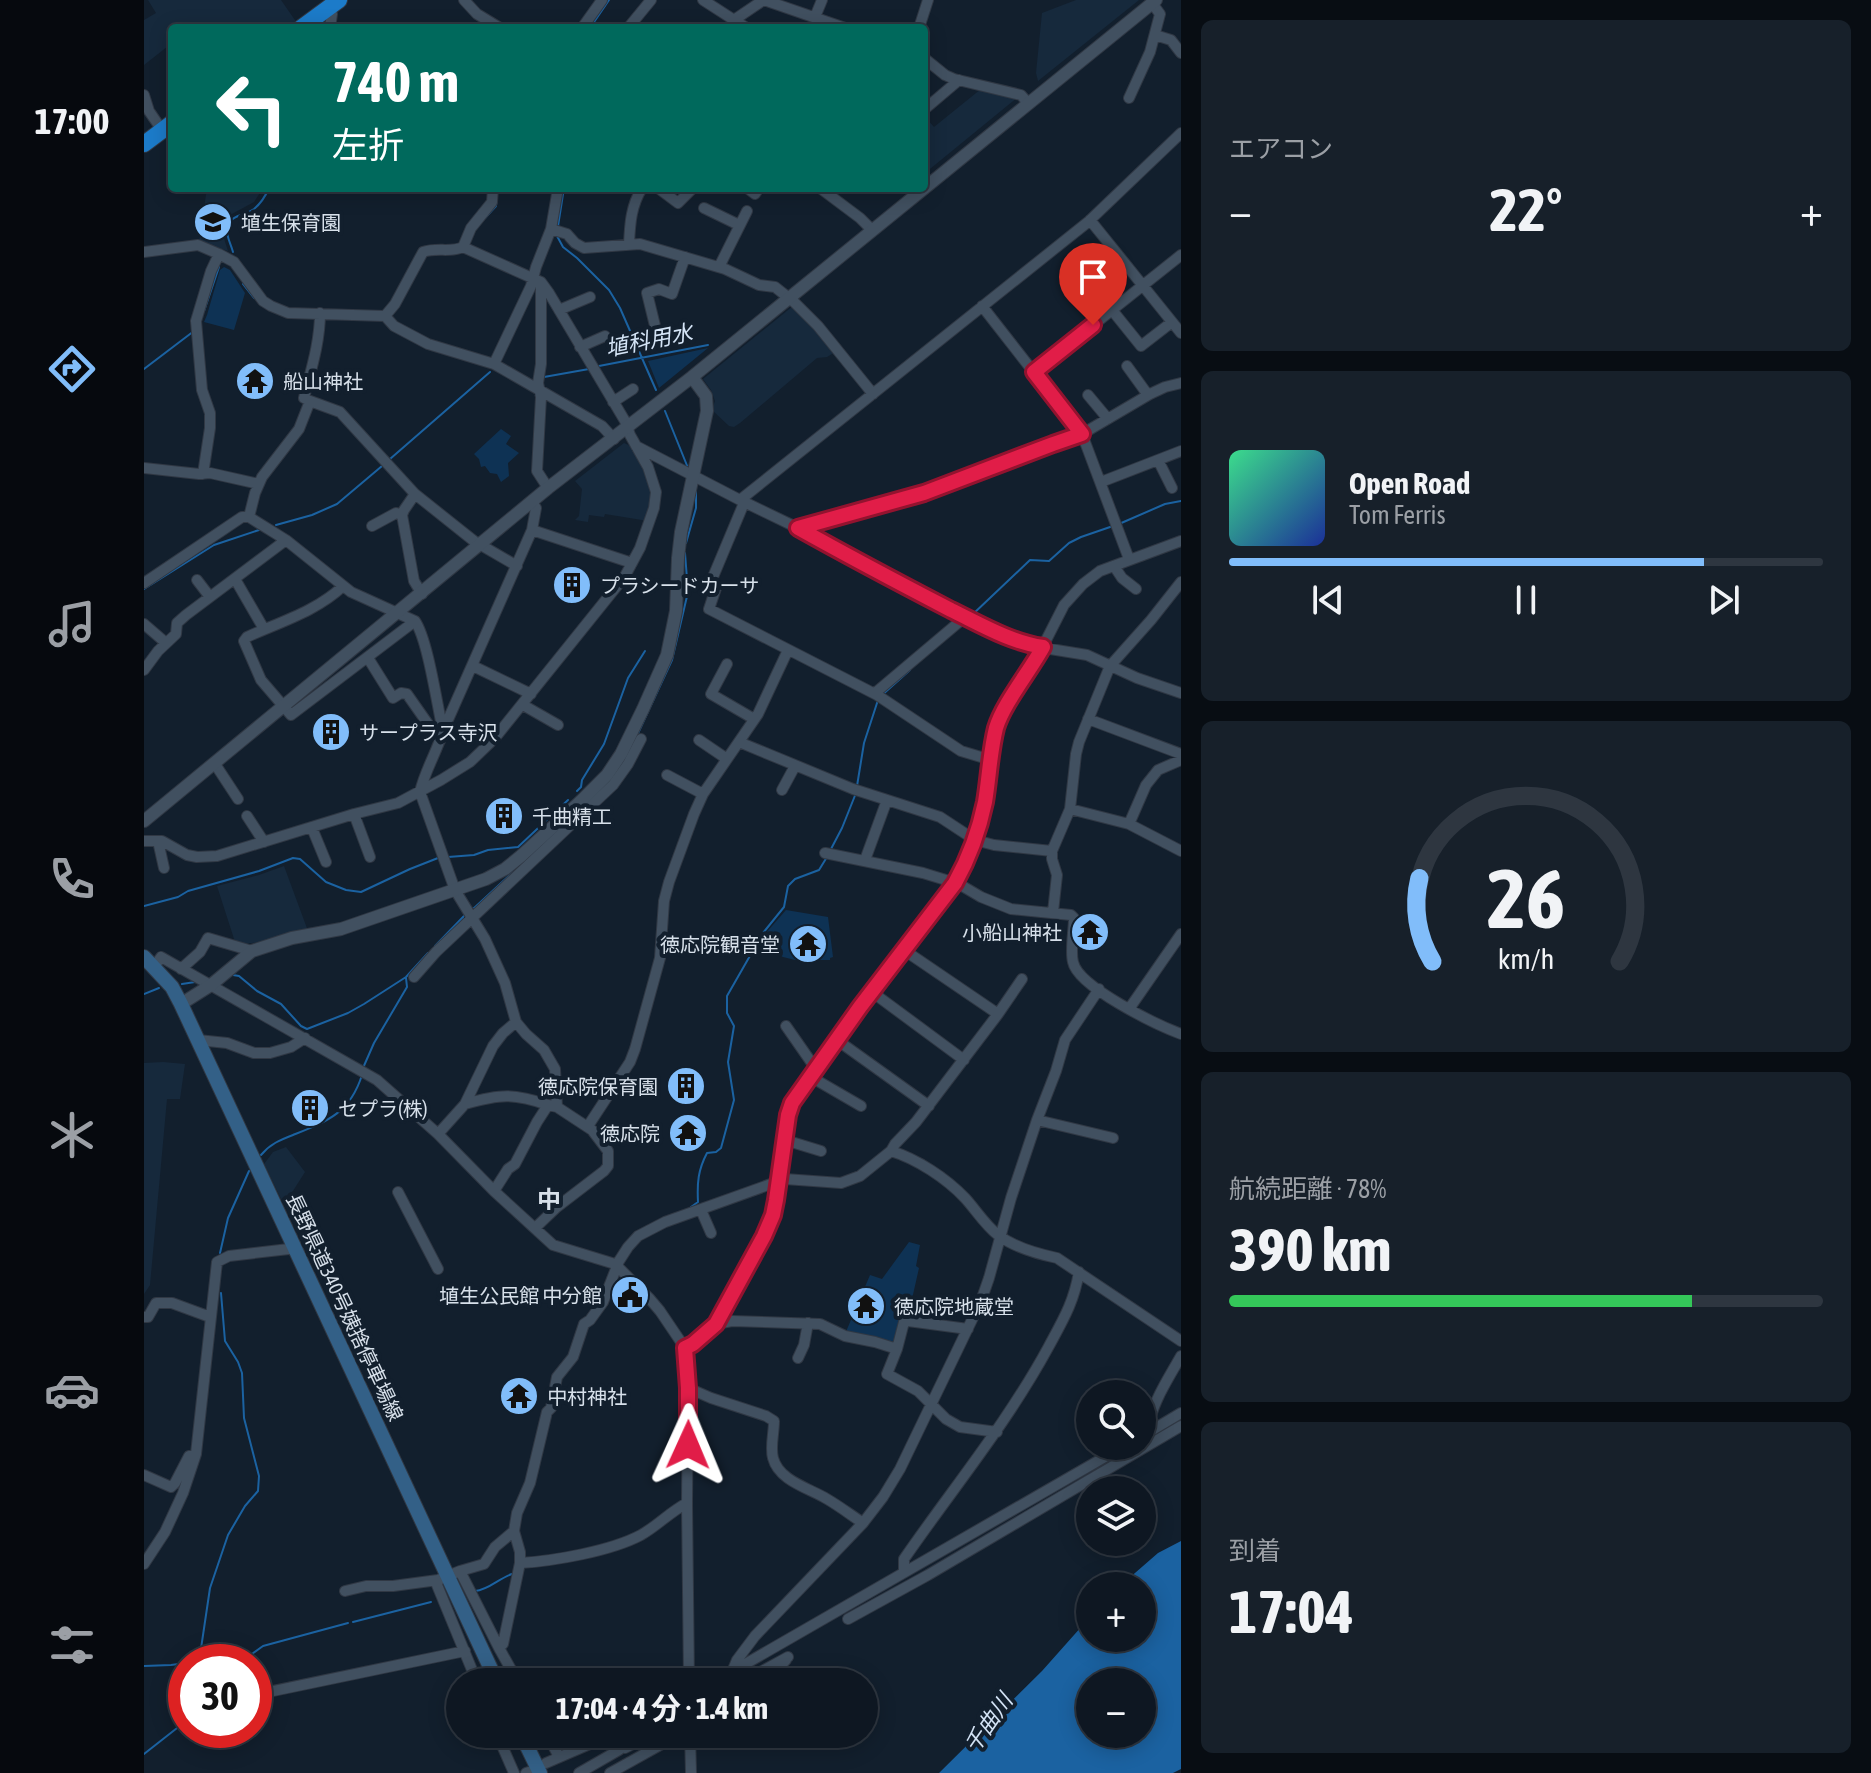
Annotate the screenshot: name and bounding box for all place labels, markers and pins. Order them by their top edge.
school or university icon: 埴生保育園 [192,201,234,243]
place label: 埴生保育園 [241,211,341,234]
pin [1059,243,1127,325]
temple icon: 船山神社 [234,360,276,402]
place label: 船山神社 [283,370,363,393]
building icon: プラシードカーサ [551,564,593,606]
place label: プラシードカーサ [600,574,759,597]
building icon: サープラス寺沢 [310,711,352,753]
place label: サープラス寺沢 [359,721,497,744]
building icon: 千曲精工 [483,795,525,837]
place label: 千曲精工 [532,805,612,828]
temple icon: 小船山神社 [1069,911,1111,953]
place label: 小船山神社 [962,921,1062,944]
temple icon: 徳応院観音堂 [787,923,829,965]
place label: 徳応院観音堂 [660,933,780,956]
building icon: 徳応院保育園 [665,1065,707,1107]
place label: 徳応院保育園 [538,1075,658,1098]
building icon: セプラ(株) [289,1087,331,1129]
place label: セプラ(株) [338,1097,428,1120]
temple icon: 徳応院 [667,1112,709,1154]
place label: 徳応院 [600,1122,660,1145]
public building icon: 埴生公民館 中分館 [609,1274,651,1316]
place label: 埴生公民館 中分館 [439,1284,602,1307]
temple icon: 徳応院地蔵堂 [845,1285,887,1327]
place label: 徳応院地蔵堂 [894,1295,1014,1318]
temple icon: 中村神社 [498,1375,540,1417]
place label: 中村神社 [547,1385,627,1408]

